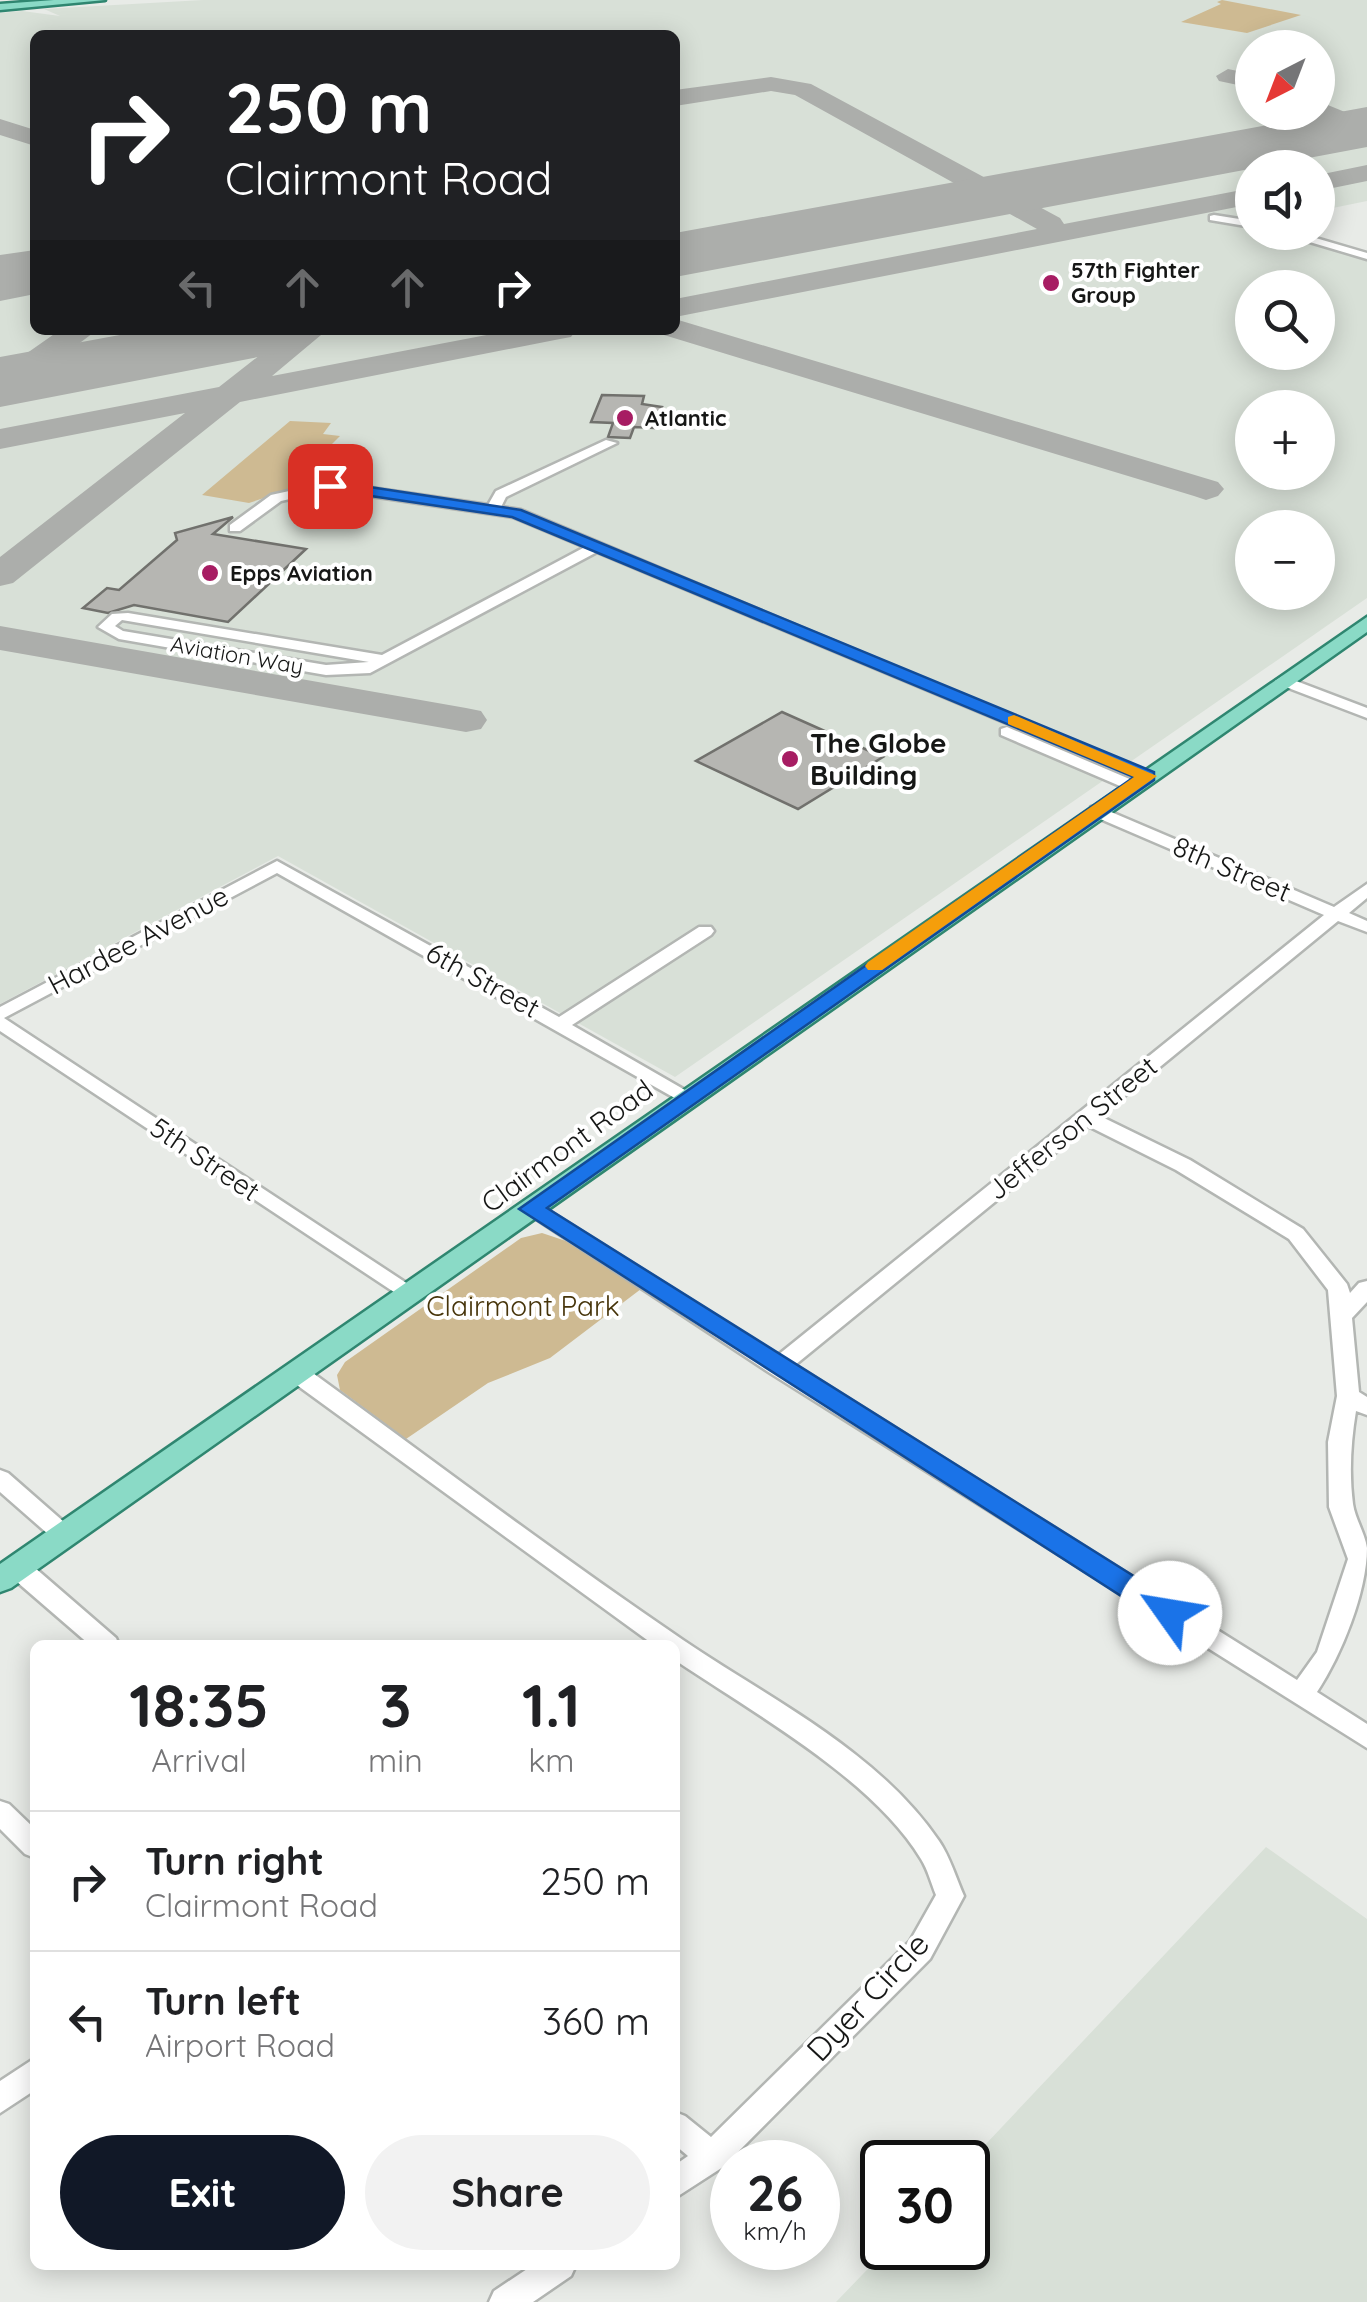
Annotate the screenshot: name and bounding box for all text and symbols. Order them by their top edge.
north arrow [1235,30,1335,130]
map controls [1235,30,1335,610]
text: 250 m [225,63,432,151]
icon: right [60,70,190,200]
text: Clairmont Road [225,150,552,206]
button: sound [1235,150,1335,250]
place label: 57th Fighter Group [1071,256,1200,309]
icon: left [170,260,225,315]
icon: ahead [275,260,330,315]
icon: ahead [380,260,435,315]
icon: right [485,260,540,315]
button: search [1235,270,1335,370]
marker: 57th Fighter Group [1040,272,1062,294]
button: + [1235,390,1335,490]
place label: Atlantic [645,404,726,432]
marker: Atlantic [614,407,636,429]
pin [288,444,373,529]
icon: arrive [303,459,358,514]
button: − [1235,510,1335,610]
place label: Epps Aviation [230,559,373,587]
marker: Epps Aviation [199,562,221,584]
street label: Aviation Way [168,630,306,680]
place label: The Globe Building [810,725,947,792]
marker: The Globe Building [779,748,801,770]
street label: 8th Street [1168,828,1296,909]
street label: Hardee Avenue [42,877,234,1002]
street label: 6th Street [420,934,546,1025]
street label: Jefferson Street [979,1048,1164,1207]
street label: Clairmont Road [474,1072,659,1220]
street label: 5th Street [144,1109,267,1208]
park label: Clairmont Park [426,1288,620,1323]
position arrow [1118,1561,1222,1665]
text: 18:35 [129,1667,269,1742]
text: 3 [379,1667,411,1742]
text: 1.1 [522,1667,581,1742]
text: Arrival [151,1740,247,1780]
text: min [368,1740,423,1780]
text: km [528,1740,574,1780]
text: Turn right [145,1837,324,1885]
icon: right [60,1854,115,1909]
text: 250 m [541,1857,650,1905]
text: Clairmont Road [145,1885,378,1925]
street label: Dyer Circle [798,1924,937,2069]
text: Turn left [145,1977,301,2025]
icon: left [60,1994,115,2049]
text: 360 m [542,1997,650,2045]
text: Airport Road [145,2025,335,2065]
button: Exit [60,2135,345,2250]
button: Share [365,2135,650,2250]
speed limit sign: 30 [860,2140,990,2270]
text: 26 [747,2161,803,2224]
text: km/h [743,2215,807,2246]

